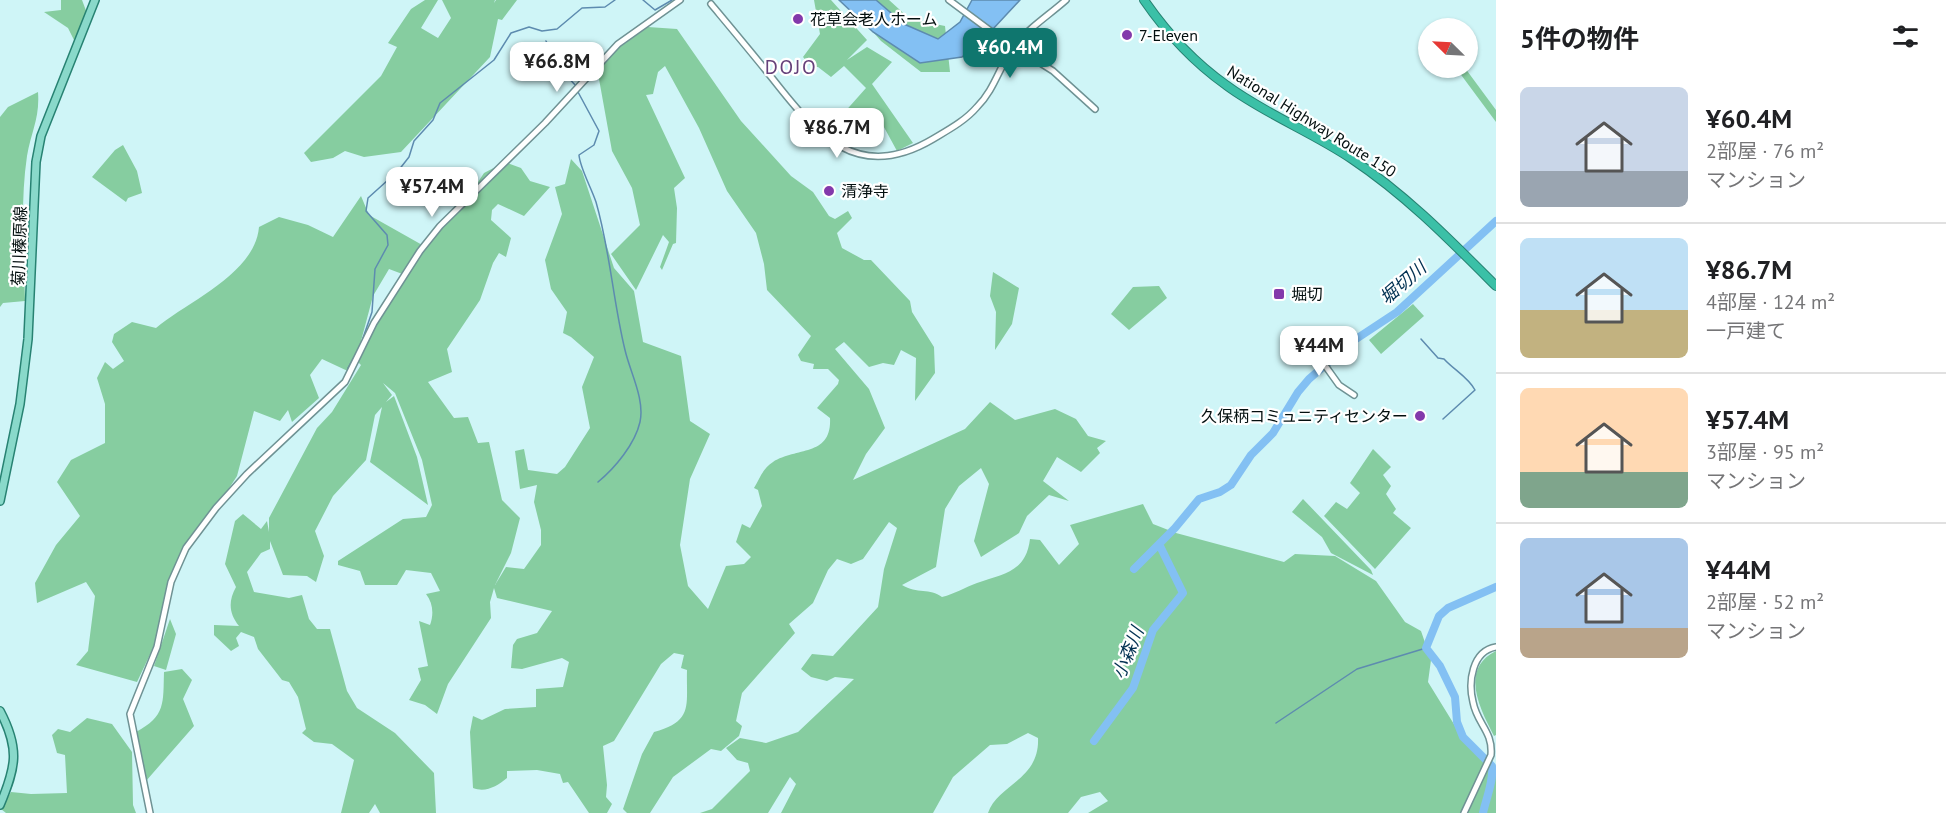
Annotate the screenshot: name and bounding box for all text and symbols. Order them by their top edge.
place label: 花草会老人ホーム [810,9,938,29]
marker: 花草会老人ホーム [791,12,805,26]
north arrow [1418,18,1478,78]
map controls [1418,18,1478,78]
icon: filters [1889,20,1922,53]
text: 5件の物件 [1520,22,1639,55]
place label: 7-Eleven [1139,25,1198,45]
pin: ¥60.4M [961,28,1059,79]
marker: 7-Eleven [1120,28,1134,42]
text: ¥60.4M [977,34,1043,60]
pin: ¥66.8M [508,42,606,93]
text: ¥66.8M [524,48,590,74]
district label: DOJO [765,54,817,80]
street label: National Highway Route 150 [1224,61,1400,181]
text: ¥60.4M [1706,102,1792,135]
pin: ¥86.7M [788,108,886,159]
icon: home [1568,111,1640,183]
text: ¥86.7M [804,114,870,140]
text: 2部屋 · 76 m² [1706,138,1824,164]
pin: ¥57.4M [383,167,481,218]
text: マンション [1706,167,1806,193]
text: ¥57.4M [400,173,464,199]
place label: 清浄寺 [841,181,889,201]
marker: 清浄寺 [822,184,836,198]
street label: 菊川榛原線 [8,206,30,286]
text: ¥86.7M [1706,253,1792,286]
water label: 堀切川 [1375,255,1432,309]
icon: home [1568,262,1640,334]
place label: 堀切 [1291,284,1323,304]
marker: 堀切 [1272,287,1286,301]
text: 4部屋 · 124 m² [1706,289,1835,315]
text: 一戸建て [1706,318,1786,344]
pin: ¥44M [1283,326,1355,377]
text: ¥44M [1294,332,1344,358]
text: ¥57.4M [1706,403,1789,436]
place label: 久保柄コミュニティセンター [1201,406,1408,426]
marker: 久保柄コミュニティセンター [1413,409,1427,423]
icon: home [1568,412,1640,484]
text: 3部屋 · 95 m² [1706,439,1824,465]
text: マンション [1706,468,1806,494]
text: ¥44M [1706,553,1771,586]
icon: home [1568,562,1640,634]
text: 2部屋 · 52 m² [1706,589,1824,615]
text: マンション [1706,618,1806,644]
water label: 小森川 [1107,622,1149,682]

